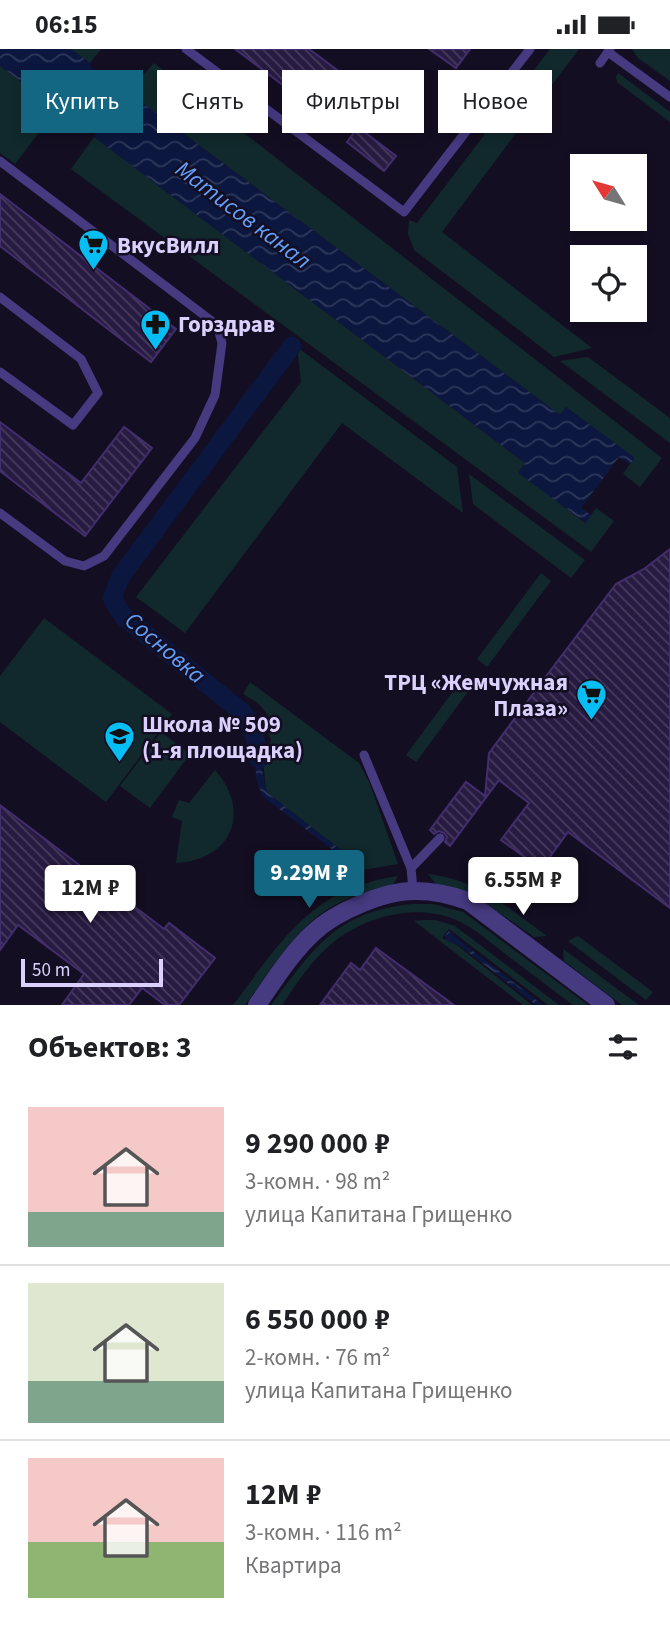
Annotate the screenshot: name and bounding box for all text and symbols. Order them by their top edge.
text: 06:15 [35,6,98,43]
chip: Купить [21,70,143,133]
chip: Снять [157,70,268,133]
chip: Фильтры [282,70,424,133]
chip: Новое [438,70,552,133]
water label: Матисов канал [168,152,318,278]
north arrow [570,154,648,231]
map controls [570,154,647,322]
supermarket icon: ВкусВилл [77,228,111,272]
place label: ВкусВилл [117,229,219,262]
button: locate [570,245,647,322]
pharmacy icon: Горздрав [138,307,172,351]
place label: Горздрав [178,308,275,341]
water label: Сосновка [117,604,213,692]
place label: ТРЦ «Жемчужная Плаза» [384,666,568,725]
supermarket icon: ТРЦ «Жемчужная Плаза» [574,678,608,722]
place label: Школа № 509 (1-я площадка) [142,708,303,767]
school or university icon: Школа № 509 (1-я площадка) [102,720,136,764]
pin: 9.29M ₽ [244,851,374,910]
text: 9.29M ₽ [270,856,348,889]
pin: 6.55M ₽ [458,857,588,917]
text: 6.55M ₽ [484,863,562,896]
pin: 12M ₽ [41,865,139,925]
text: 12M ₽ [61,871,119,904]
scale bar [21,956,163,988]
text: 50 m [32,957,70,984]
text: Объектов: 3 [28,1026,192,1069]
icon: filters [604,1028,642,1066]
text: 9 290 000 ₽ [245,1122,390,1165]
icon: home [84,1135,168,1219]
text: 3-комн. · 98 m² [245,1165,390,1198]
text: улица Капитана Грищенко [245,1198,512,1231]
text: 6 550 000 ₽ [245,1298,390,1341]
icon: home [84,1311,168,1395]
text: 2-комн. · 76 m² [245,1341,390,1374]
text: улица Капитана Грищенко [245,1374,512,1407]
text: 12M ₽ [245,1473,321,1516]
icon: home [84,1486,168,1570]
text: 3-комн. · 116 m² [245,1516,402,1549]
text: Квартира [245,1549,342,1582]

